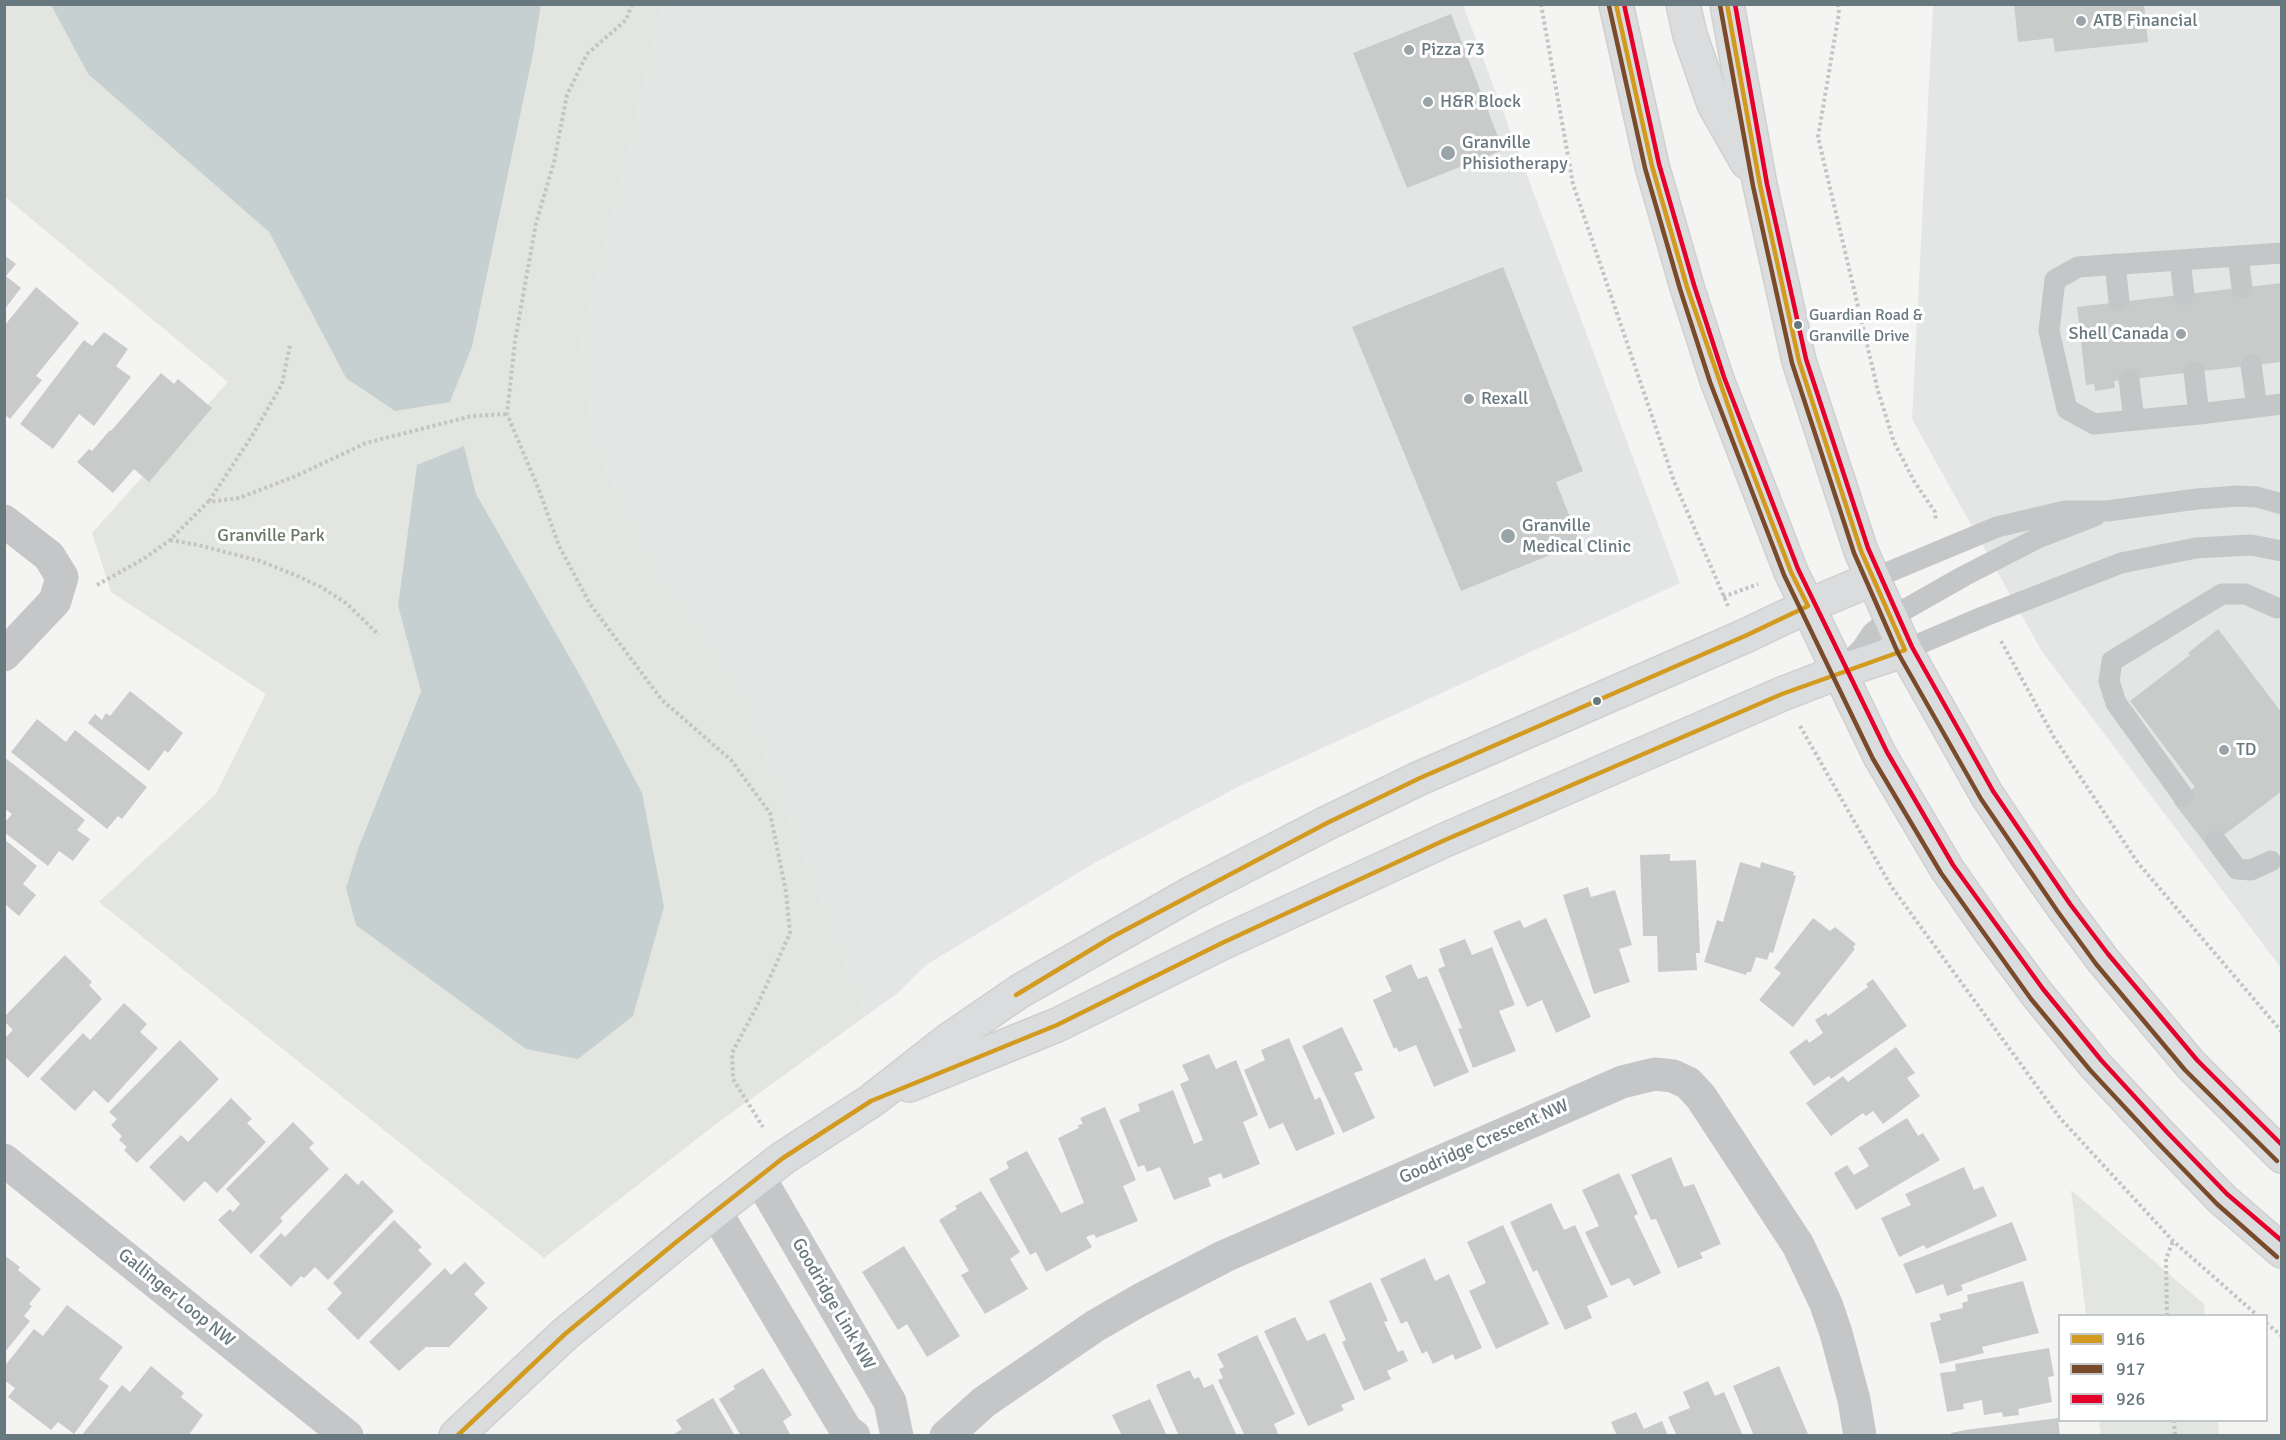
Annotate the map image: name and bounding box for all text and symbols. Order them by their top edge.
place label: ATB Financial [2093,10,2198,32]
marker: ATB Financial [2074,14,2088,28]
place label: Pizza 73 [1421,39,1485,61]
marker: Pizza 73 [1402,43,1416,57]
place label: H&R Block [1440,91,1521,113]
marker: H&R Block [1421,95,1435,109]
place label: Granville Phisiotherapy [1462,132,1568,174]
marker: Granville Phisiotherapy [1439,144,1457,162]
place label: Guardian Road & Granville Drive [1809,306,1923,344]
marker: Guardian Road & Granville Drive [1792,319,1804,331]
place label: Shell Canada [2068,323,2169,345]
marker: Shell Canada [2174,327,2188,341]
place label: Rexall [1481,388,1528,410]
marker: Rexall [1462,392,1476,406]
place label: Granville Medical Clinic [1522,515,1631,558]
park label: Granville Park [217,525,325,547]
marker: Granville Medical Clinic [1499,527,1517,545]
unlabelled marker [1591,695,1603,707]
place label: TD [2236,739,2257,761]
marker: TD [2217,743,2231,757]
street label: Goodridge Crescent NW [1396,1095,1572,1189]
street label: Goodridge Link NW [787,1235,879,1373]
street label: Gallinger Loop NW [113,1244,239,1352]
legend [2058,1314,2268,1422]
text: 916 [2116,1328,2145,1350]
text: 917 [2116,1358,2145,1380]
text: 926 [2116,1388,2145,1410]

